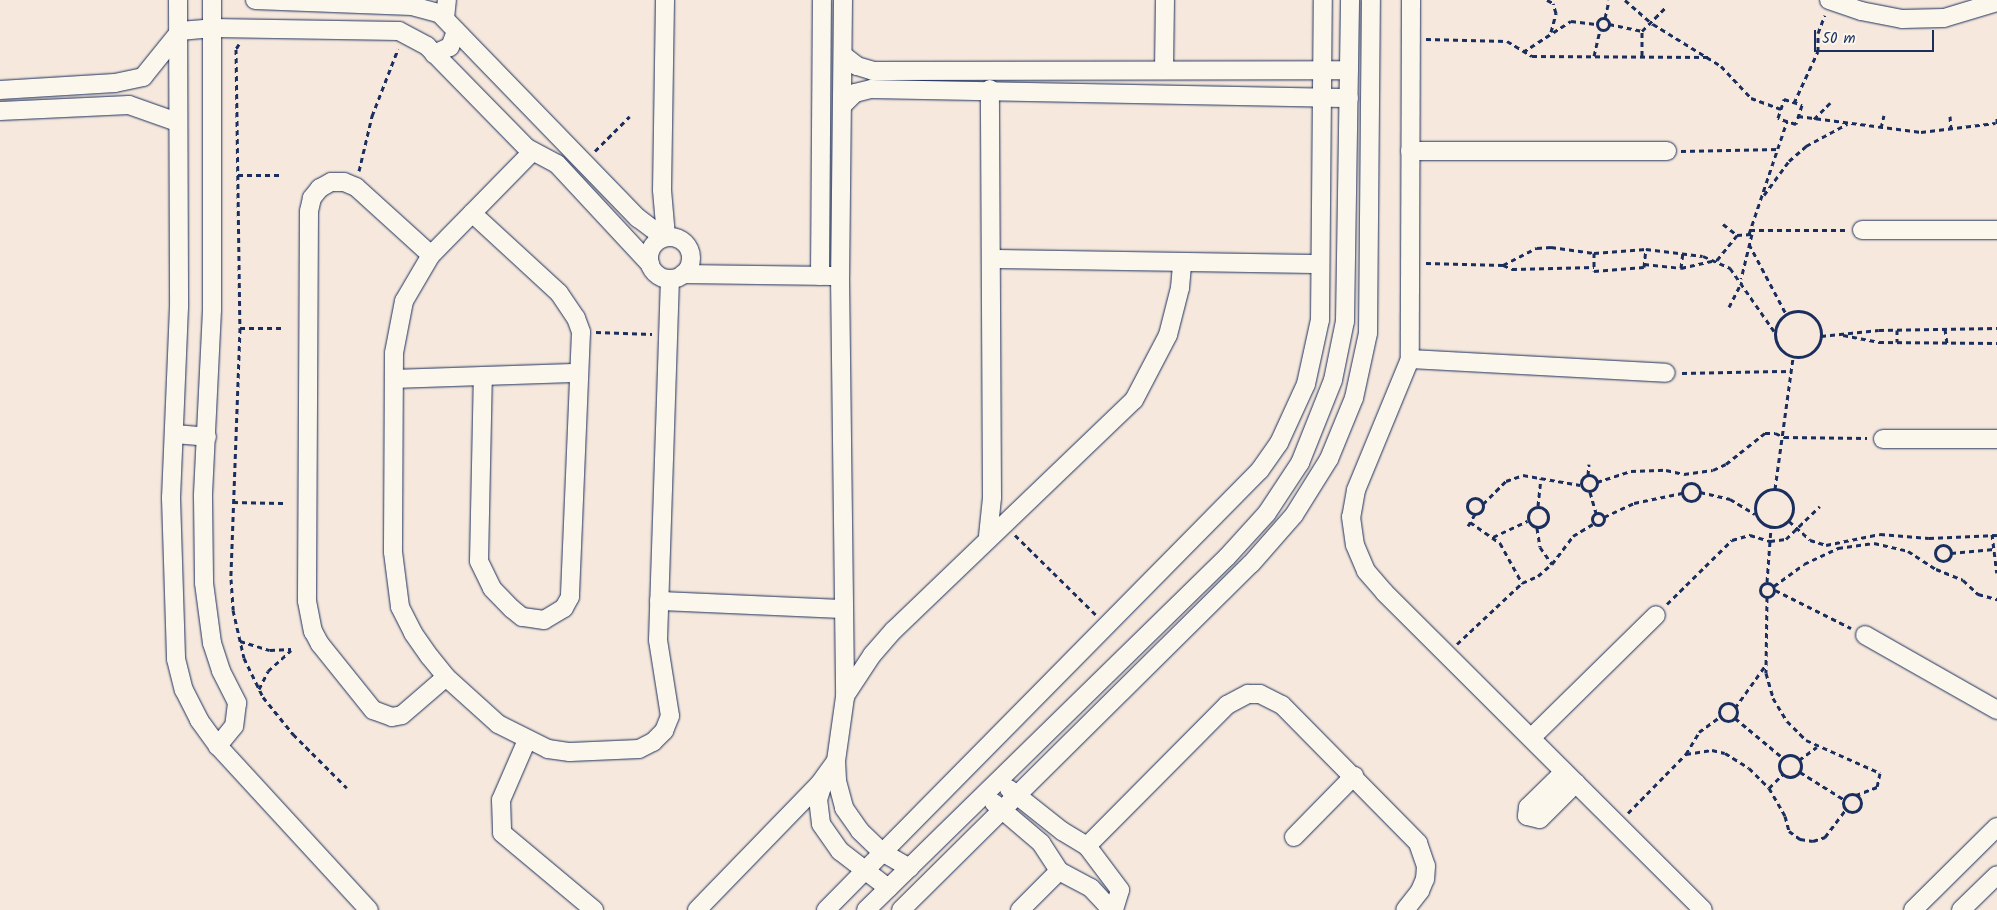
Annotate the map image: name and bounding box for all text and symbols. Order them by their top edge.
scale bar [1817,20,1937,52]
text: 50 m [1822,27,1856,51]

